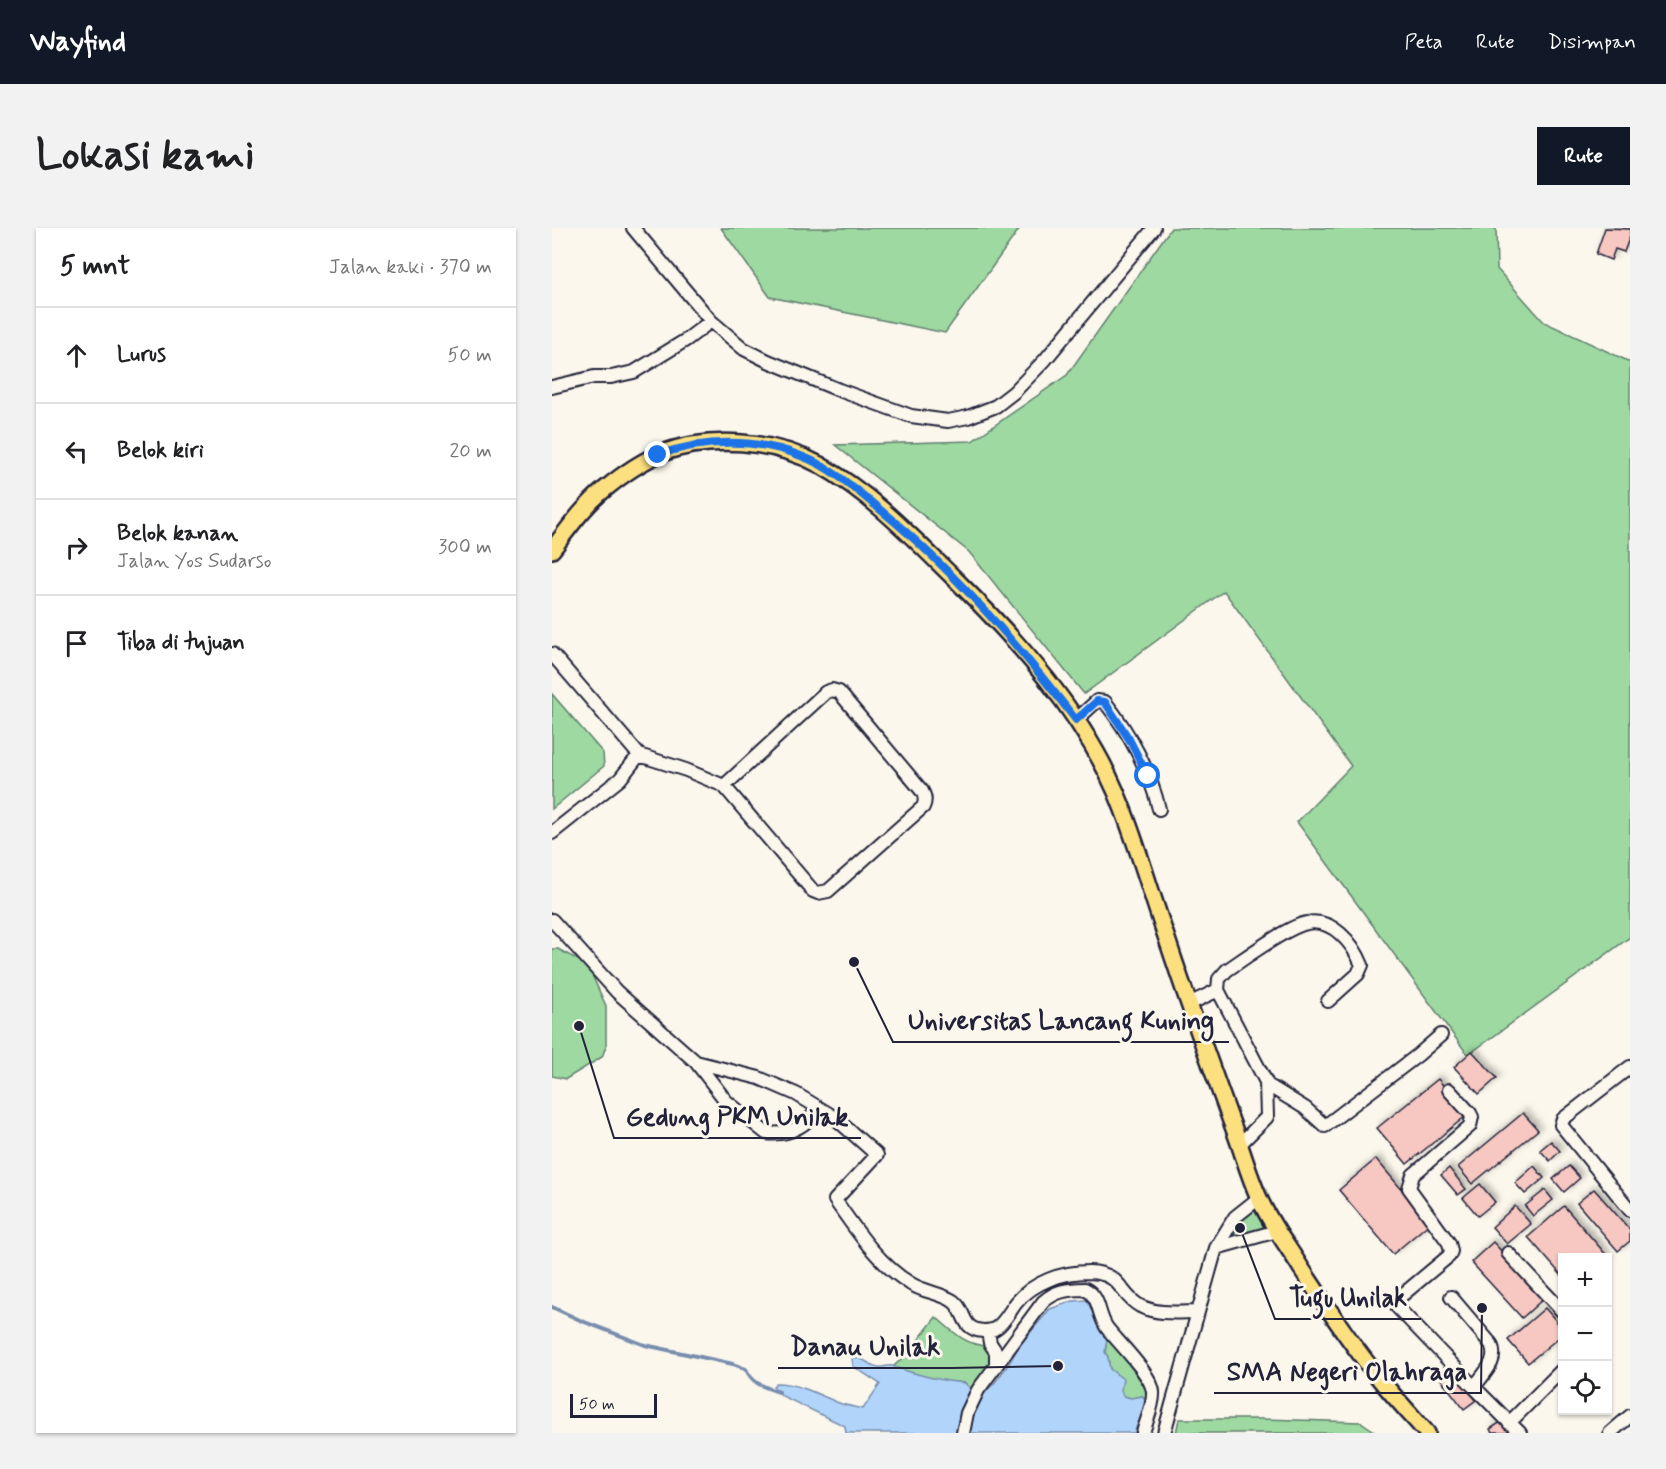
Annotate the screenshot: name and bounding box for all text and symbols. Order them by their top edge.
text: Wayfind [30,24,126,61]
text: Peta [1405,28,1443,56]
text: Rute [1476,28,1515,56]
text: Disimpan [1548,28,1636,56]
button: Rute [1537,127,1630,185]
text: Lokasi kami [36,129,255,184]
text: 5 mnt [60,250,130,284]
text: Jalan kaki · 370 m [329,254,492,281]
icon: ahead [60,339,93,372]
text: Lurus [117,341,166,369]
text: 50 m [447,342,492,369]
icon: left [60,435,93,468]
text: Belok kiri [117,437,204,465]
text: 20 m [449,438,492,465]
route end [644,441,670,467]
text: Belok kanan [117,520,238,548]
icon: right [60,531,93,564]
text: 300 m [438,534,492,561]
text: Jalan Yos Sudarso [117,548,271,575]
icon: arrive [60,627,93,660]
text: Tiba di tujuan [117,629,245,657]
route start [1134,762,1160,788]
callout: Universitas Lancang Kuning [893,998,1229,1042]
text: Universitas Lancang Kuning [908,1005,1214,1042]
callout: Gedung PKM Unilak [614,1094,861,1138]
text: Gedung PKM Unilak [626,1101,848,1136]
map controls [1558,1253,1612,1415]
button: + [1558,1253,1612,1307]
callout: Tugu Unilak [1275,1275,1421,1319]
text: Tugu Unilak [1289,1282,1407,1319]
button: − [1558,1307,1612,1361]
callout: Danau Unilak [778,1324,952,1368]
text: Danau Unilak [790,1331,940,1365]
callout: SMA Negeri Olahraga [1214,1349,1481,1393]
text: SMA Negeri Olahraga [1227,1356,1467,1391]
button: locate [1558,1361,1612,1415]
scale bar [570,1391,657,1418]
text: 50 m [579,1394,615,1415]

